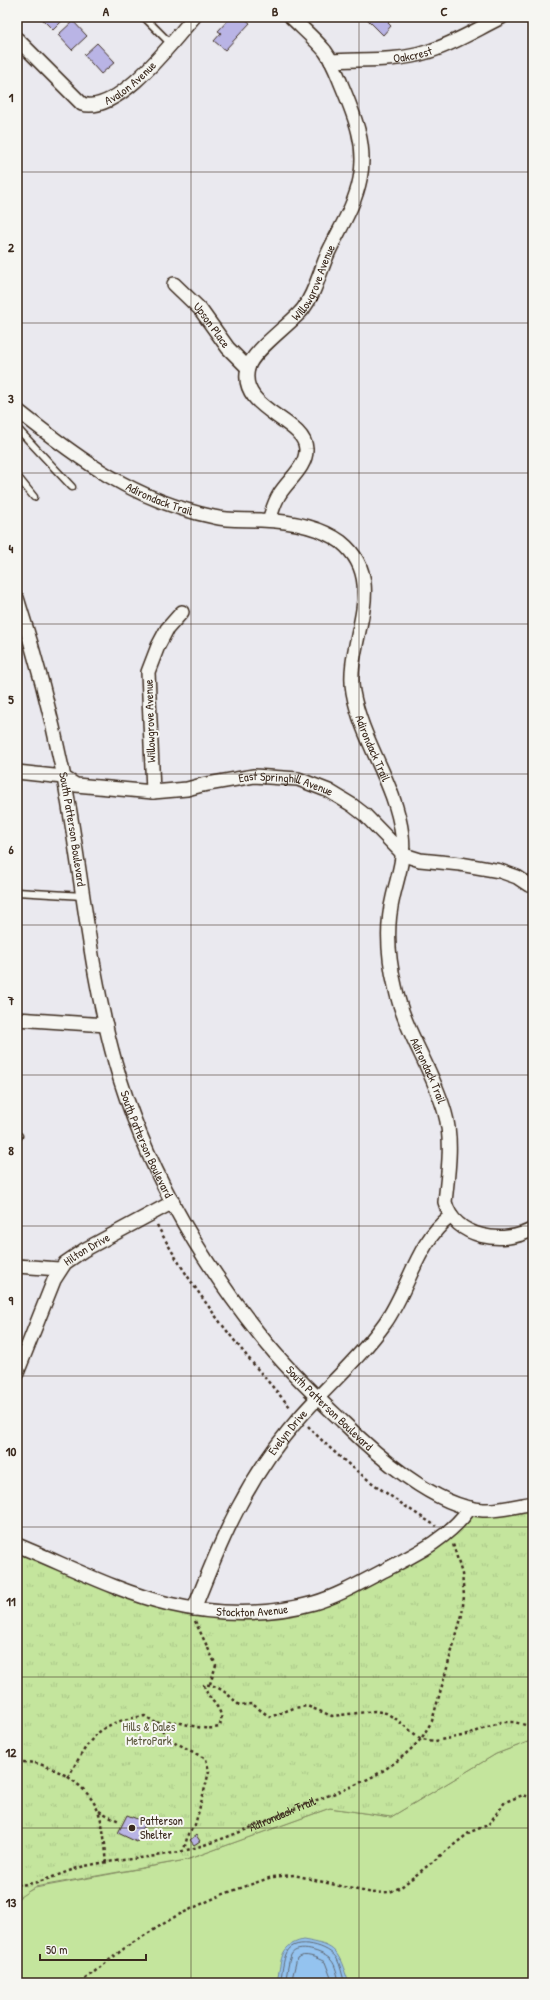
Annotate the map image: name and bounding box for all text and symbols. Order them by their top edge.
text: A [103,2,110,20]
text: B [272,2,279,20]
text: C [440,2,448,20]
street label: Oakcrest [392,42,435,67]
street label: Avalon Avenue [102,57,160,109]
text: 1 [9,88,14,106]
text: 2 [8,238,15,256]
street label: Willowgrove Avenue [288,241,339,324]
street label: Upson Place [190,298,234,351]
text: 3 [8,389,14,407]
street label: Adirondack Trail [123,478,196,520]
text: 4 [9,539,14,557]
street label: Willowgrove Avenue [140,679,159,763]
text: 5 [8,690,14,708]
street label: Adirondack Trail [351,713,395,785]
street label: East Springhill Avenue [237,767,337,800]
street label: South Patterson Boulevard [55,770,90,888]
text: 6 [8,840,14,858]
text: 7 [7,991,15,1009]
street label: Adirondack Trail [406,1035,451,1107]
street label: South Patterson Boulevard [116,1088,178,1201]
text: 8 [8,1141,14,1159]
street label: Hilton Drive [60,1229,113,1270]
text: 9 [9,1291,14,1309]
street label: South Patterson Boulevard [282,1362,377,1454]
street label: Evelyn Drive [264,1405,311,1458]
text: 10 [6,1442,16,1460]
text: 11 [6,1592,16,1610]
street label: Stockton Avenue [216,1600,289,1621]
park label: Hills & Dales MetroPark [123,1718,176,1749]
text: 12 [6,1743,17,1761]
street label: Adirondack Trail [246,1792,319,1835]
place label: Patterson Shelter [140,1812,183,1843]
marker: Patterson Shelter [127,1823,137,1833]
text: 13 [6,1893,16,1911]
scale bar [40,1936,146,1962]
text: 50 m [46,1941,67,1958]

